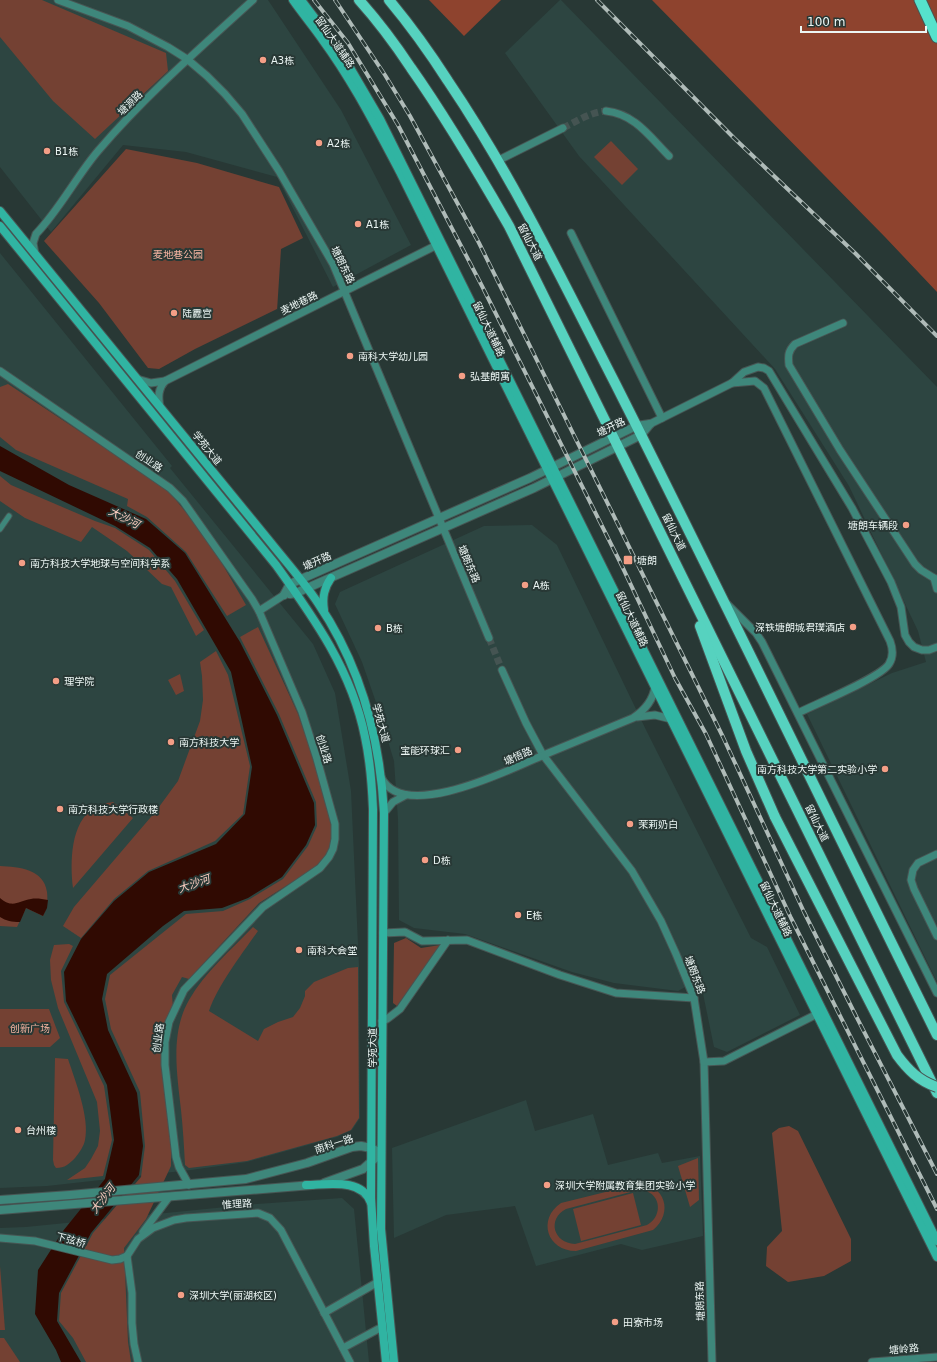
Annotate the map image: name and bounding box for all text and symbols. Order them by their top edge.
scale bar [801,8,926,34]
street label: 留仙大道辅路 [313,14,357,70]
text: 100 m [807,15,845,29]
marker: A3栋 [258,55,268,65]
place label: A3栋 [271,55,294,66]
street label: 塘源路 [116,89,144,117]
marker: A2栋 [314,138,324,148]
place label: A2栋 [327,138,350,149]
marker: B1栋 [42,146,52,156]
place label: B1栋 [55,146,78,157]
marker: A1栋 [353,219,363,229]
place label: A1栋 [366,219,389,230]
street label: 留仙大道 [516,222,544,262]
street label: 塘朗东路 [329,245,357,285]
park label: 麦地巷公园 [153,249,203,260]
street label: 麦地巷路 [279,289,319,317]
street label: 留仙大道辅路 [471,300,507,358]
marker: 陆纛宫 [169,308,179,318]
place label: 陆纛宫 [182,308,212,319]
marker: 南科大学幼儿园 [345,351,355,361]
place label: 南科大学幼儿园 [358,351,428,362]
marker: 弘基朗寓 [457,371,467,381]
place label: 弘基朗寓 [470,371,510,382]
street label: 塘开路 [595,415,627,439]
street label: 学苑大道 [190,429,224,467]
street label: 创业路 [133,448,165,474]
water label: 大沙河 [106,505,143,532]
street label: 留仙大道 [660,512,688,552]
place label: 塘朗车辆段 [848,520,898,531]
marker: 塘朗车辆段 [901,520,911,530]
street label: 塘朗东路 [456,543,482,585]
street label: 塘开路 [301,550,333,572]
marker: 塘朗 [622,554,634,566]
place label: 塘朗 [637,555,657,566]
marker: 南方科技大学地球与空间科学系 [17,558,27,568]
place label: 南方科技大学地球与空间科学系 [30,558,170,569]
marker: A栋 [520,580,530,590]
place label: A栋 [533,580,550,591]
street label: 留仙大道辅路 [614,590,650,648]
place label: 深铁塘朗城君璞酒店 [755,622,845,633]
marker: 深铁塘朗城君璞酒店 [848,622,858,632]
marker: B栋 [373,623,383,633]
place label: B栋 [386,623,403,634]
marker: 理学院 [51,676,61,686]
place label: 理学院 [64,676,94,687]
street label: 学苑大道 [371,702,391,744]
street label: 创业路 [314,733,334,765]
marker: 南方科技大学 [166,737,176,747]
place label: 南方科技大学 [179,737,239,748]
place label: 宝能环球汇 [400,745,450,756]
marker: 宝能环球汇 [453,745,463,755]
street label: 塘悟路 [502,745,534,767]
place label: 南方科技大学第二实验小学 [757,764,877,775]
marker: 南方科技大学第二实验小学 [880,764,890,774]
street label: 留仙大道 [803,803,831,843]
marker: 南方科技大学行政楼 [55,804,65,814]
place label: 南方科技大学行政楼 [68,804,158,815]
marker: 茉莉奶白 [625,819,635,829]
place label: 茉莉奶白 [638,819,678,830]
marker: D栋 [420,855,430,865]
place label: D栋 [433,855,451,866]
water label: 大沙河 [176,872,214,896]
street label: 留仙大道辅路 [758,880,794,938]
marker: E栋 [513,910,523,920]
place label: E栋 [526,910,542,921]
marker: 南科大会堂 [294,945,304,955]
place label: 南科大会堂 [307,945,357,956]
street label: 塘朗东路 [683,954,707,996]
street label: 创业路 [150,1022,166,1054]
park label: 创新广场 [10,1023,50,1034]
street label: 学苑大道 [367,1028,378,1068]
marker: 台州楼 [13,1125,23,1135]
place label: 台州楼 [26,1125,56,1136]
street label: 南科一路 [313,1133,355,1155]
water label: 大沙河 [88,1180,119,1216]
marker: 深圳大学附属教育集团实验小学 [542,1180,552,1190]
place label: 深圳大学附属教育集团实验小学 [555,1180,695,1191]
street label: 惟理路 [222,1197,252,1211]
street label: 下弦桥 [55,1231,87,1249]
street label: 塘朗东路 [694,1281,706,1321]
marker: 深圳大学(丽湖校区) [176,1290,186,1300]
place label: 深圳大学(丽湖校区) [189,1290,277,1301]
marker: 田寮市场 [610,1317,620,1327]
place label: 田寮市场 [623,1317,663,1328]
street label: 塘岭路 [889,1342,919,1356]

